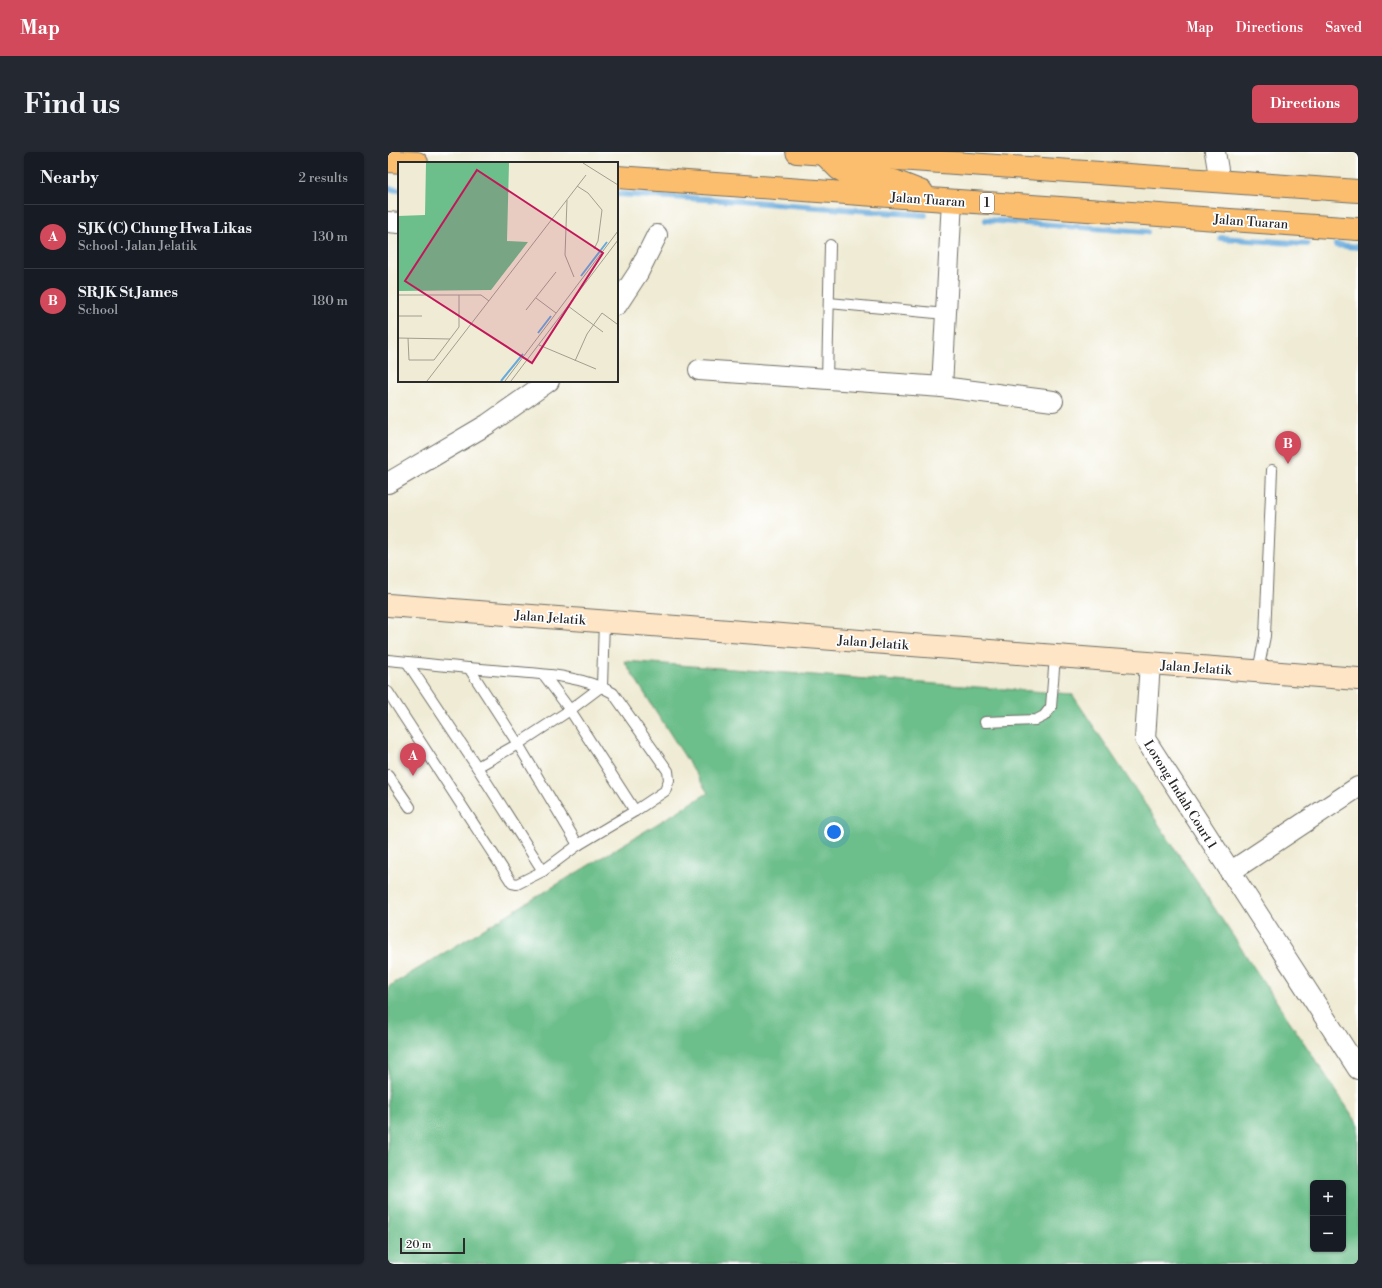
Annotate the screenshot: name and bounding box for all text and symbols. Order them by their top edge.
text: Map [20,16,60,40]
text: Map [1186,19,1214,37]
text: Directions [1236,19,1303,37]
text: Saved [1325,19,1362,37]
button: Directions [1252,85,1358,123]
text: Find us [24,87,120,122]
inset map [398,162,618,382]
text: Nearby [40,167,99,189]
text: 2 results [299,170,348,186]
street label: Jalan Tuaran [889,189,966,211]
road number: 1 [980,193,994,213]
street label: Jalan Tuaran [1212,211,1289,233]
text: SJK (C) Chung Hwa Likas [78,219,252,238]
text: A [48,229,58,245]
text: 130 m [313,229,348,245]
text: School · Jalan Jelatik [78,238,197,254]
text: SRJK St James [78,283,178,302]
text: B [48,293,58,309]
text: 180 m [312,293,348,309]
text: School [78,302,118,318]
pin: B [1275,431,1301,464]
street label: Jalan Jelatik [513,607,587,629]
street label: Jalan Jelatik [836,632,910,654]
street label: Jalan Jelatik [1159,657,1233,679]
street label: Lorong Indah Court 1 [1140,737,1220,852]
pin: A [400,743,426,776]
your location [824,822,844,842]
map controls [1310,1180,1346,1252]
button: + [1310,1180,1346,1216]
button: − [1310,1216,1346,1252]
scale bar [400,1236,465,1255]
text: 20 m [406,1238,431,1252]

